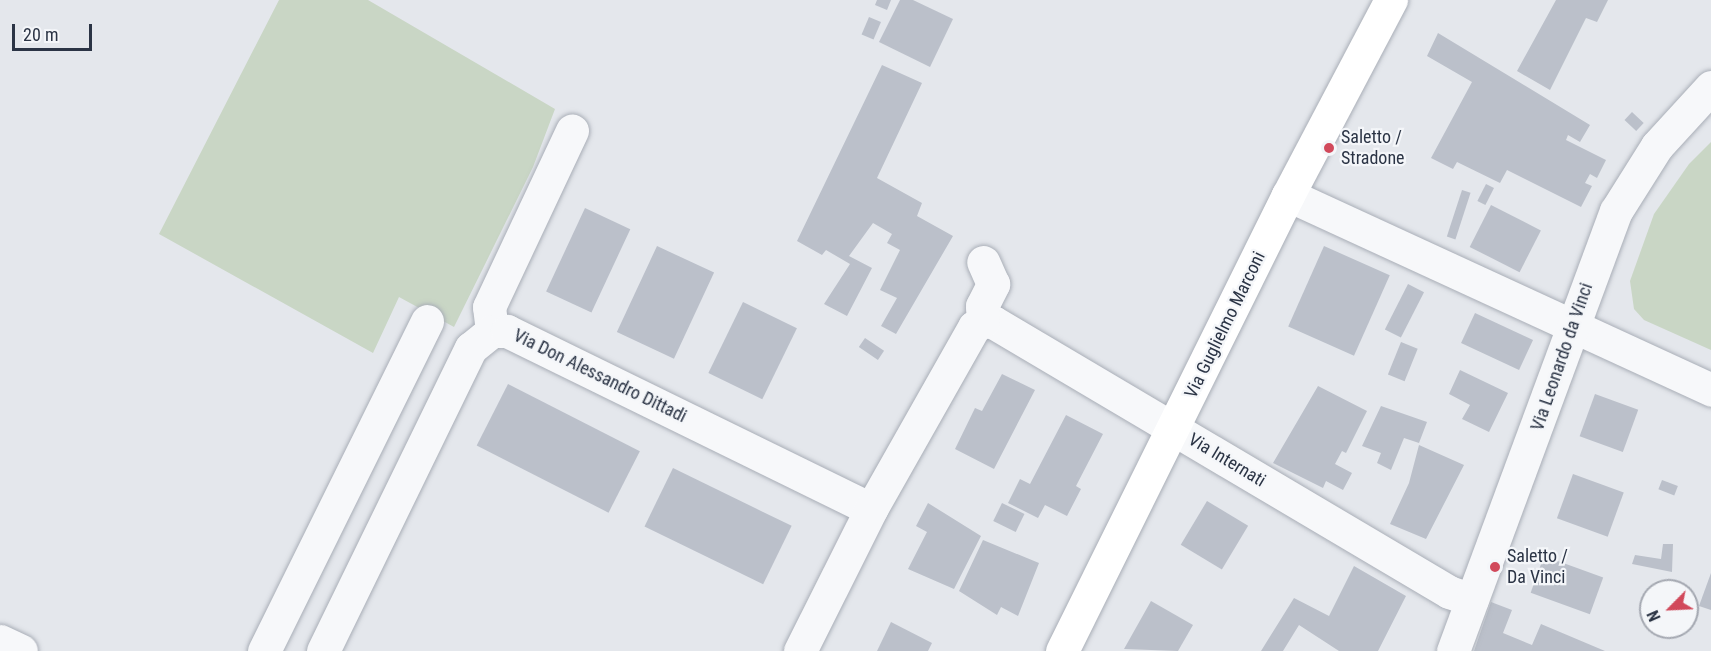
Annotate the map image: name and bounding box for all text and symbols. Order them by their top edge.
scale bar [15,12,94,50]
text: 20 m [23,24,58,45]
place label: Saletto / Stradone [1341,127,1405,170]
marker: Saletto / Stradone [1322,141,1336,155]
street label: Via Guglielmo Marconi [1180,248,1270,402]
street label: Via Leonardo da Vinci [1527,280,1597,434]
street label: Via Don Alessandro Dittadi [510,325,690,427]
street label: Via Internati [1184,429,1270,491]
place label: Saletto / Da Vinci [1507,546,1568,588]
marker: Saletto / Da Vinci [1488,560,1502,574]
north arrow [1639,579,1699,639]
text: N [1643,607,1665,624]

